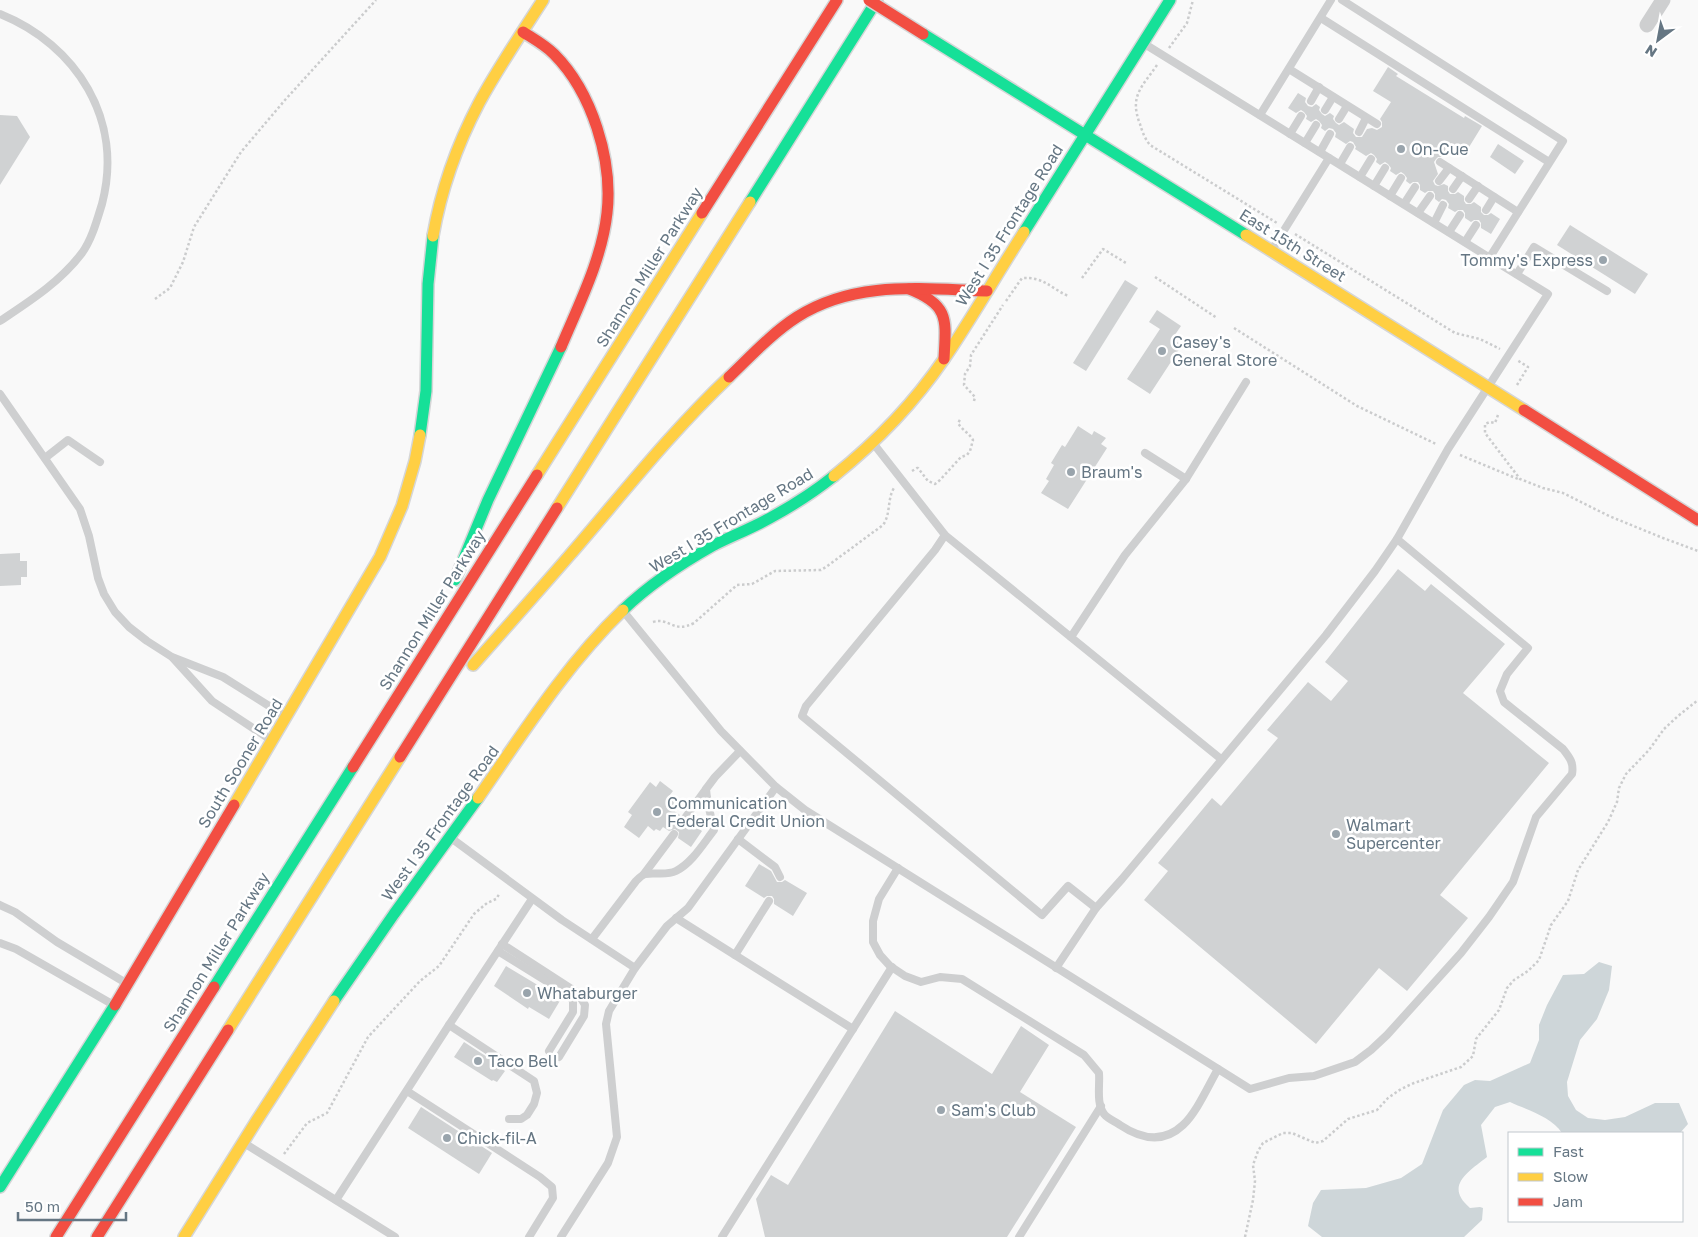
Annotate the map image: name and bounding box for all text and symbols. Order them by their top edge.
north arrow [1633,15,1683,65]
text: N [1642,41,1660,61]
place label: On-Cue [1411,139,1469,159]
street label: West I 35 Frontage Road [951,140,1067,310]
marker: On-Cue [1395,143,1407,155]
street label: Shannon Miller Parkway [591,183,707,351]
street label: East 15th Street [1236,204,1350,286]
place label: Tommy's Express [1461,250,1593,270]
marker: Tommy's Express [1597,254,1609,266]
place label: Casey's General Store [1172,332,1277,370]
marker: Casey's General Store [1156,345,1168,357]
place label: Braum's [1081,462,1143,482]
street label: West I 35 Frontage Road [646,463,816,577]
marker: Braum's [1065,466,1077,478]
street label: Shannon Miller Parkway [374,526,490,694]
street label: South Sooner Road [193,695,287,831]
street label: West I 35 Frontage Road [377,741,503,905]
place label: Communication Federal Credit Union [667,793,825,831]
marker: Communication Federal Credit Union [651,806,663,818]
place label: Walmart Supercenter [1346,815,1441,853]
marker: Walmart Supercenter [1330,828,1342,840]
street label: Shannon Miller Parkway [158,868,274,1036]
place label: Whataburger [537,983,637,1003]
marker: Whataburger [521,987,533,999]
place label: Taco Bell [488,1051,558,1071]
marker: Taco Bell [472,1055,484,1067]
place label: Sam's Club [951,1100,1036,1120]
marker: Sam's Club [935,1104,947,1116]
place label: Chick-fil-A [457,1128,537,1148]
marker: Chick-fil-A [441,1132,453,1144]
legend [1508,1132,1683,1222]
text: Fast [1553,1142,1584,1160]
text: Slow [1553,1167,1588,1185]
scale bar [18,1190,125,1222]
text: Jam [1553,1192,1583,1210]
text: 50 m [25,1197,60,1215]

